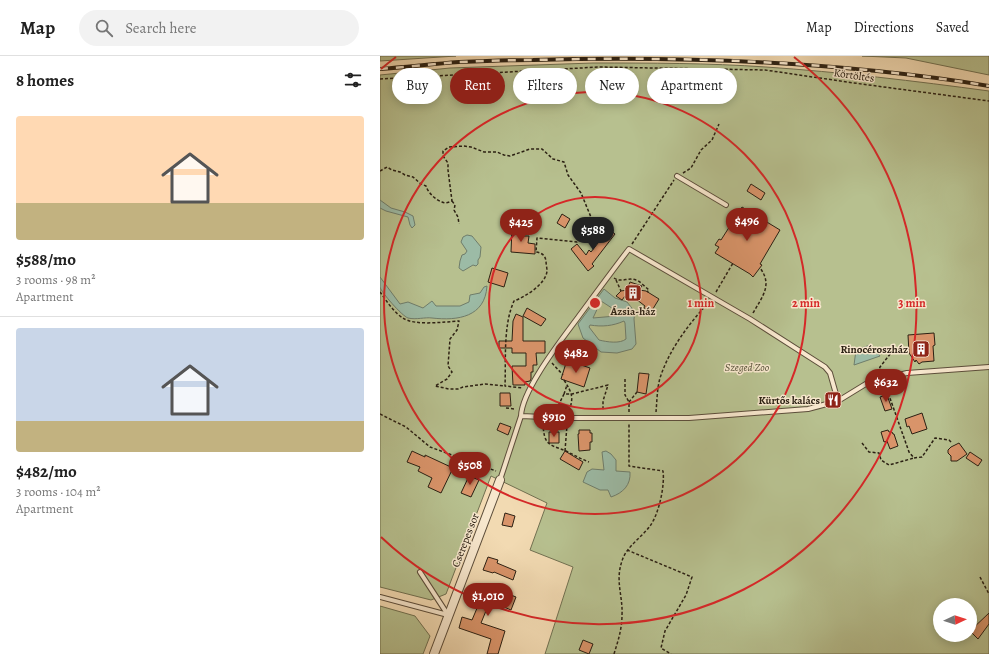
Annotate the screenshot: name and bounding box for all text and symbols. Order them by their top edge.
search box [79,10,359,46]
text: Map [20,15,55,41]
icon: search [93,17,115,39]
text: Search here [125,18,197,38]
text: Map [806,18,832,37]
text: Directions [854,18,914,37]
text: Saved [936,18,969,37]
street label: Körtöltés [833,65,875,86]
chip: Buy [392,68,442,104]
chip: Rent [450,68,505,104]
chip: Filters [513,68,577,104]
chip: New [585,68,639,104]
chip: Apartment [647,68,737,104]
text: 8 homes [16,69,74,92]
icon: filters [342,69,364,91]
icon: home [154,142,226,214]
pin: $496 [723,208,771,242]
pin: $425 [497,209,545,243]
text: $496 [735,212,759,229]
text: $425 [509,213,533,230]
pin: $588 [569,217,617,251]
text: $588 [581,221,605,238]
text: $588/mo [16,248,76,271]
text: 3 rooms · 98 m² [16,271,95,288]
building icon: Ázsia-ház [623,283,643,303]
text: Apartment [16,288,74,305]
text: 1 min [688,295,715,311]
text: 2 min [792,295,820,311]
text: 3 min [898,295,926,311]
centre of rings [588,296,602,310]
place label: Ázsia-ház [609,304,656,319]
building icon: Rinocéroszház [911,339,931,359]
pin: $482 [552,340,600,374]
place label: Rinocéroszház [840,342,908,357]
text: $482 [564,344,588,361]
icon: home [154,354,226,426]
park label: Szeged Zoo [725,360,770,375]
pin: $632 [862,369,910,403]
text: $632 [874,373,898,390]
restaurant icon: Kürtős kalács [823,390,843,410]
place label: Kürtős kalács [759,393,821,408]
pin: $910 [530,404,578,438]
text: $910 [542,408,566,425]
pin: $508 [446,452,494,486]
text: $508 [458,456,482,473]
text: $482/mo [16,460,77,483]
text: 3 rooms · 104 m² [16,483,100,500]
text: Apartment [16,500,74,517]
street label: Cserepes sor [448,511,483,569]
pin: $1,010 [455,583,521,617]
text: $1,010 [472,587,504,604]
north arrow [933,598,977,642]
map controls [933,598,977,642]

